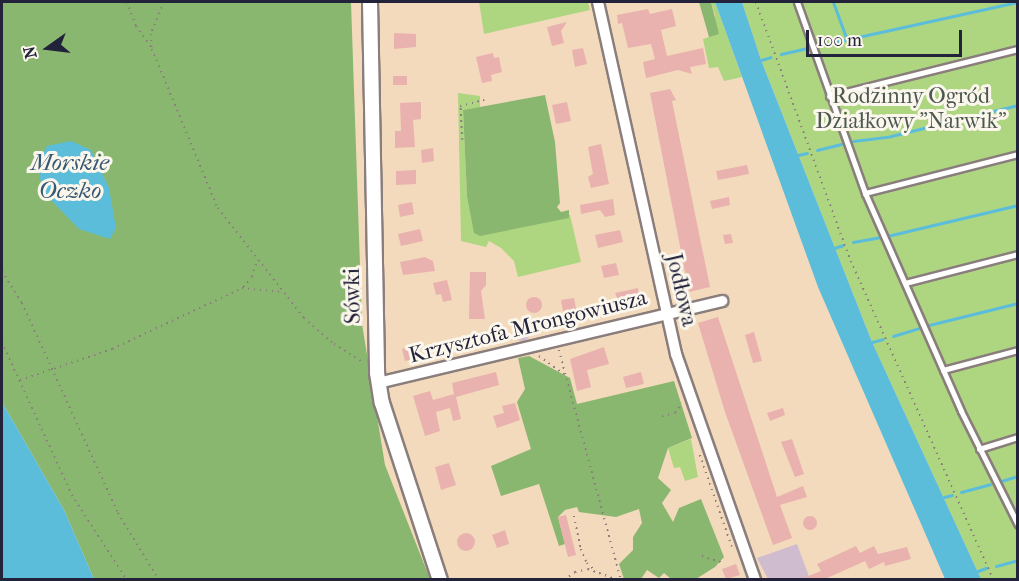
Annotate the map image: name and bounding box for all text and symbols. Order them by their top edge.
north arrow [18,18,78,78]
scale bar [809,18,965,56]
text: 100 m [817,30,862,51]
text: N [19,44,41,61]
park label: Rodzinny Ogród Działkowy "Narwik" [816,83,1006,134]
water label: Morskie Oczko [31,149,109,205]
street label: Jodłowa [660,251,702,329]
street label: Sówki [339,268,367,324]
street label: Krzysztofa Mrongowiusza [406,285,650,369]

